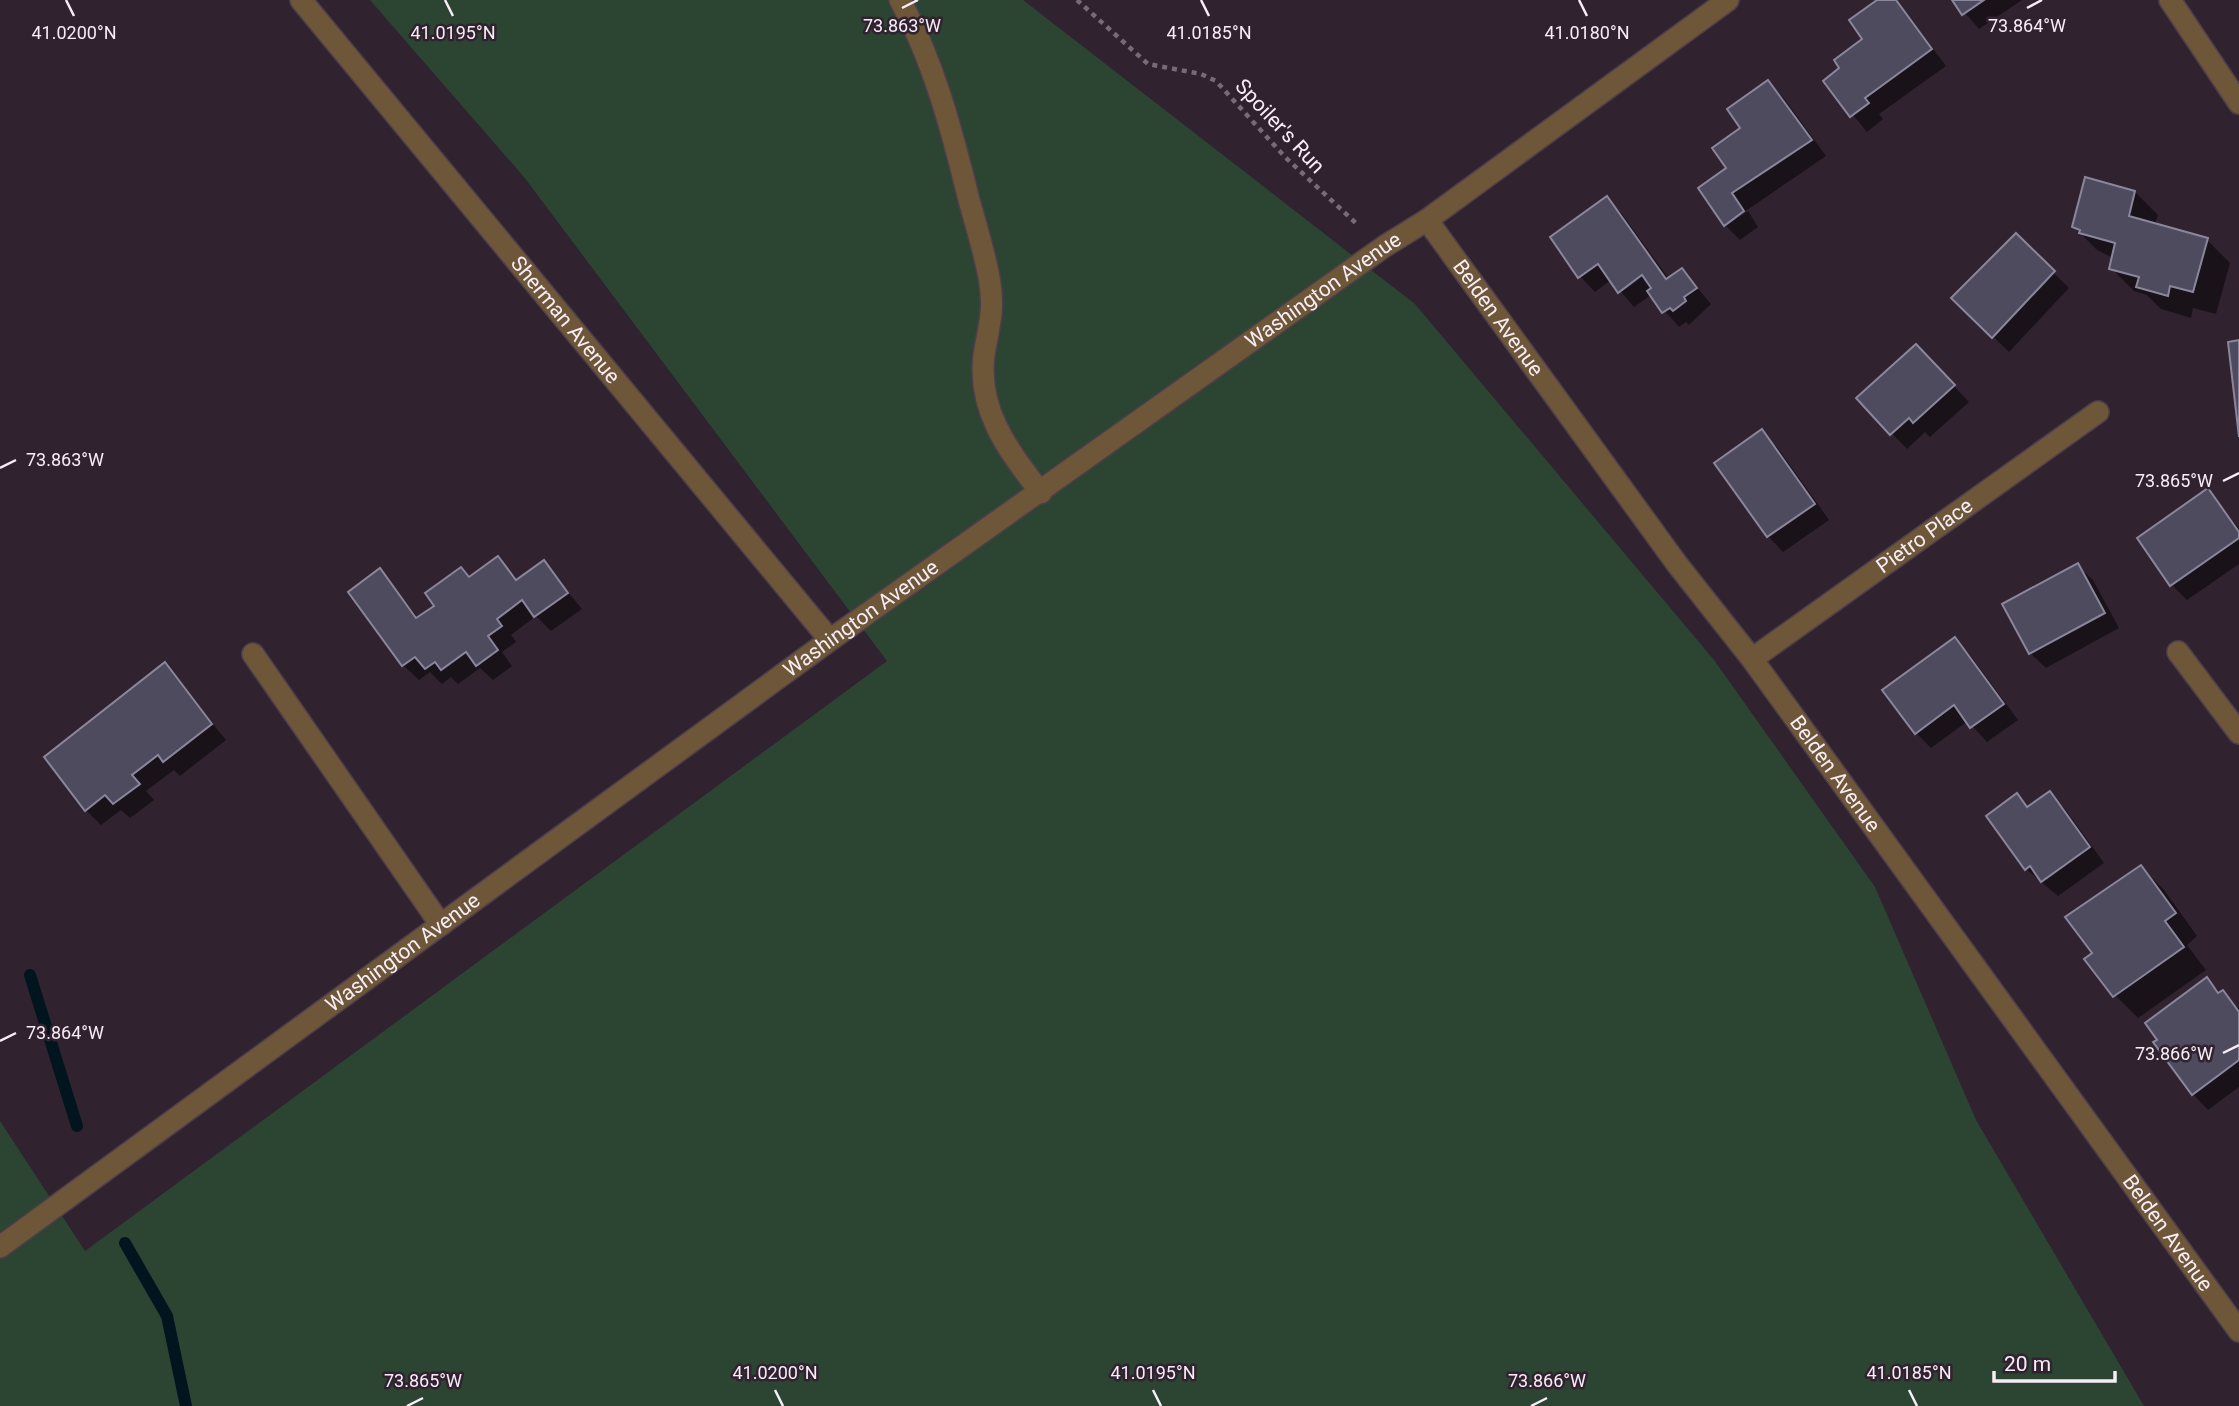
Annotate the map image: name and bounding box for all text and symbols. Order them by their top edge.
text: 73.863°W [863,15,941,36]
text: 73.864°W [1988,15,2066,36]
text: 41.0200°N [31,22,117,43]
text: 41.0195°N [410,22,496,43]
text: 41.0185°N [1166,22,1252,43]
text: 41.0180°N [1544,22,1630,43]
street label: Spoiler's Run [1230,74,1330,178]
street label: Washington Avenue [1241,227,1405,353]
street label: Sherman Avenue [506,251,625,388]
street label: Belden Avenue [1448,255,1548,381]
text: 73.863°W [26,449,104,470]
text: 73.865°W [2135,470,2213,491]
street label: Pietro Place [1872,493,1977,578]
street label: Washington Avenue [779,555,943,682]
street label: Belden Avenue [1785,711,1885,837]
street label: Washington Avenue [321,888,484,1017]
text: 73.864°W [26,1022,104,1043]
text: 73.866°W [2135,1043,2213,1064]
street label: Belden Avenue [2118,1170,2218,1296]
scale bar [1994,1340,2115,1384]
text: 20 m [2004,1352,2051,1376]
text: 41.0200°N [732,1362,818,1383]
text: 41.0195°N [1110,1362,1196,1383]
text: 41.0185°N [1866,1362,1952,1383]
text: 73.865°W [384,1370,462,1391]
text: 73.866°W [1508,1370,1586,1391]

